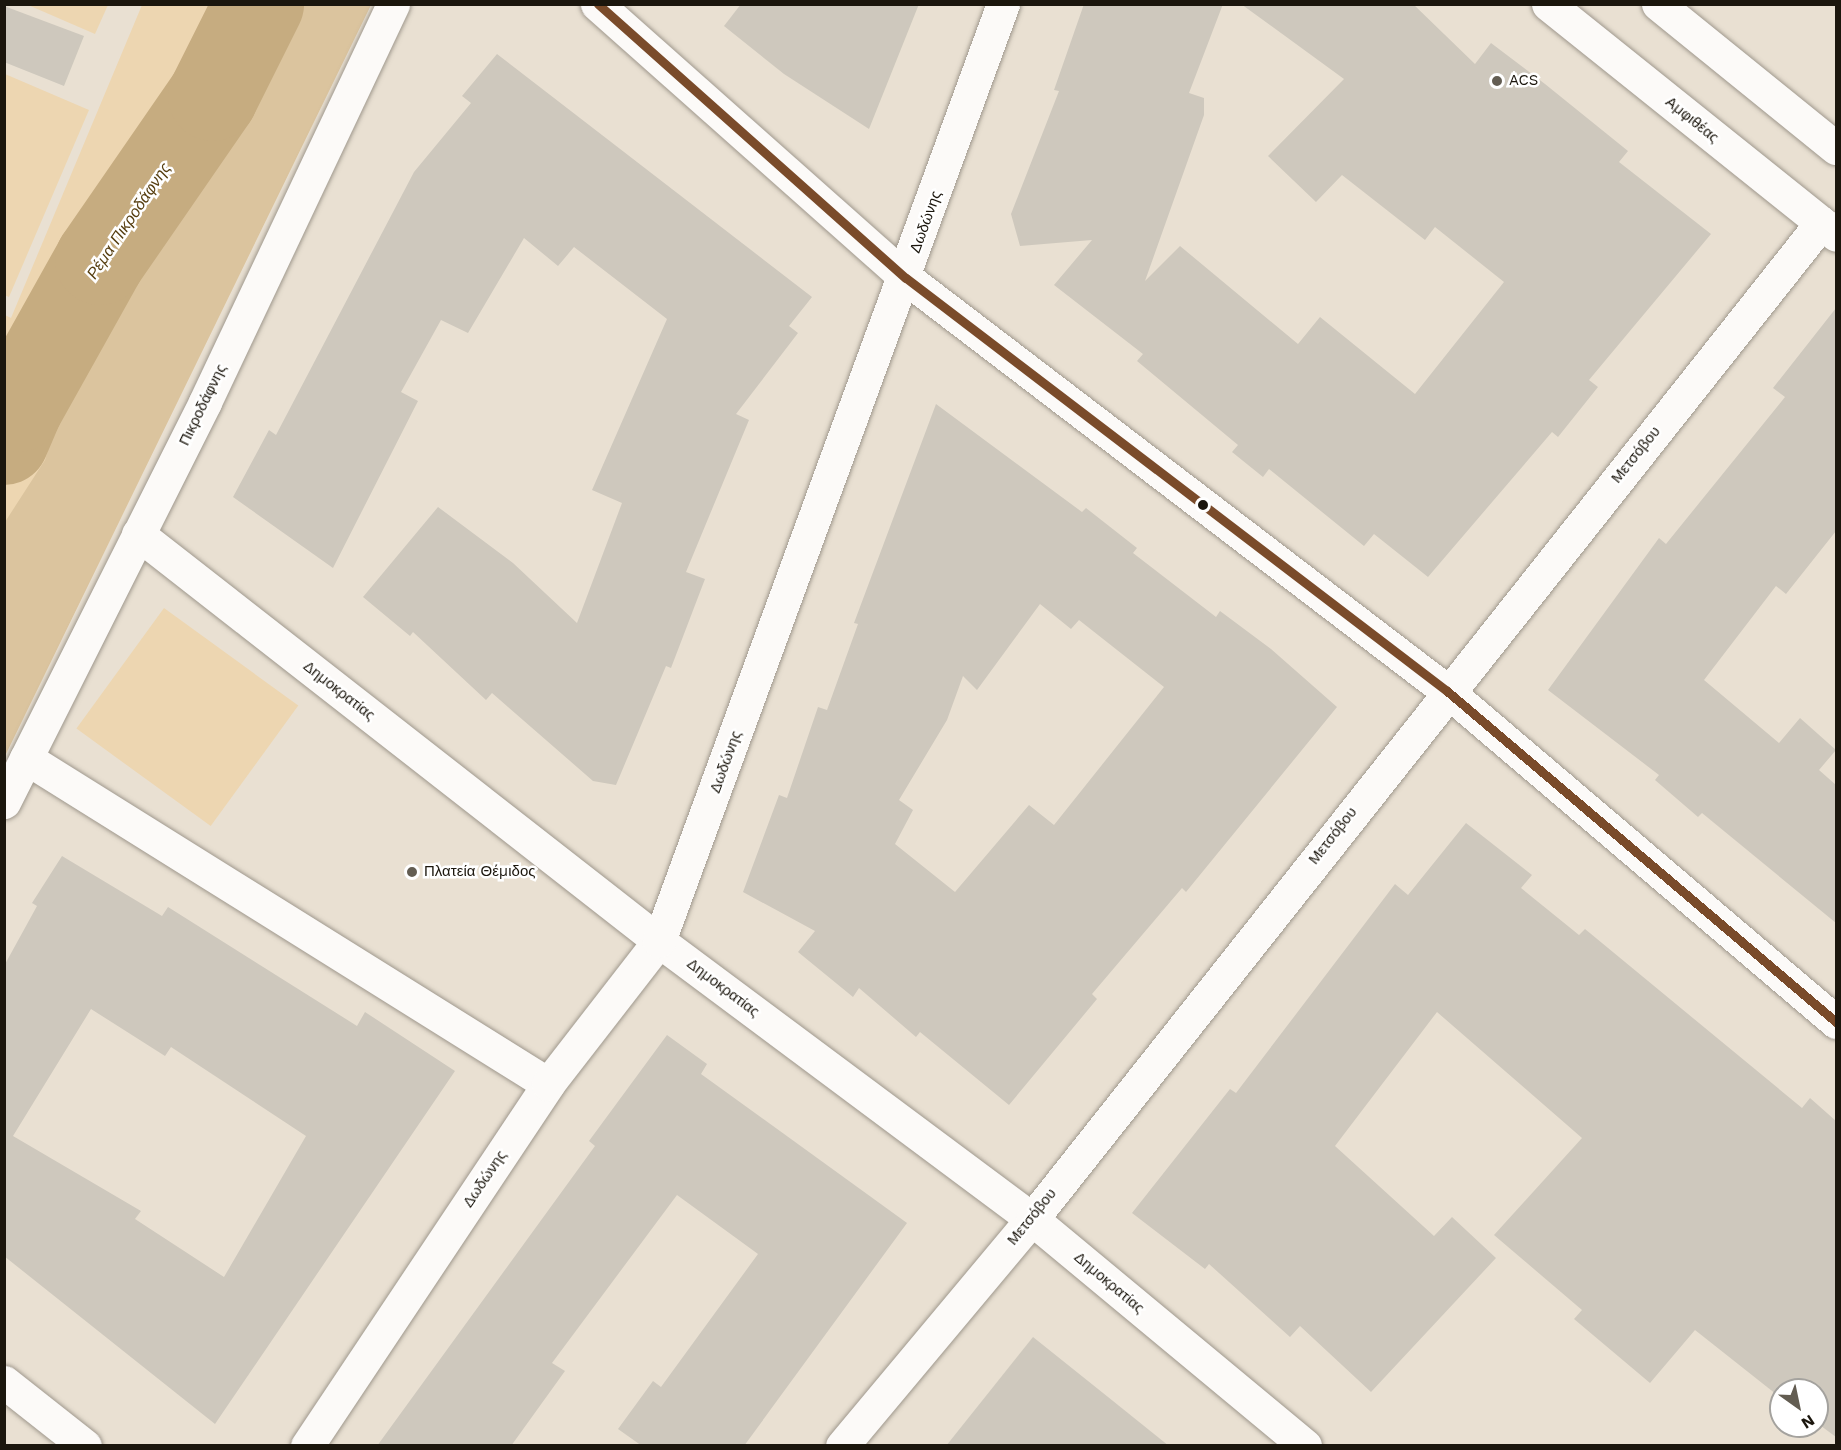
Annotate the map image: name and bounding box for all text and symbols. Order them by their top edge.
place label: ACS [1509,72,1538,90]
marker: ACS [1490,74,1504,88]
street label: Αμφιθέας [1662,93,1722,147]
water label: Ρέμα Πικροδάφνης [83,159,175,283]
street label: Δωδώνης [906,188,946,256]
street label: Πικροδάφνης [176,361,230,449]
street label: Μετσόβου [1608,423,1664,487]
unlabelled marker [1197,499,1209,511]
street label: Δημοκρατίας [300,657,378,725]
street label: Δωδώνης [706,728,746,796]
street label: Μετσόβου [1305,804,1361,868]
place label: Πλατεία Θέμιδος [424,863,535,881]
marker: Πλατεία Θέμιδος [405,865,419,879]
street label: Δημοκρατίας [683,955,763,1021]
street label: Δωδώνης [459,1147,511,1211]
street label: Μετσόβου [1004,1185,1060,1249]
street label: Δημοκρατίας [1070,1248,1148,1318]
north arrow [1769,1378,1829,1438]
text: N [1798,1411,1818,1433]

